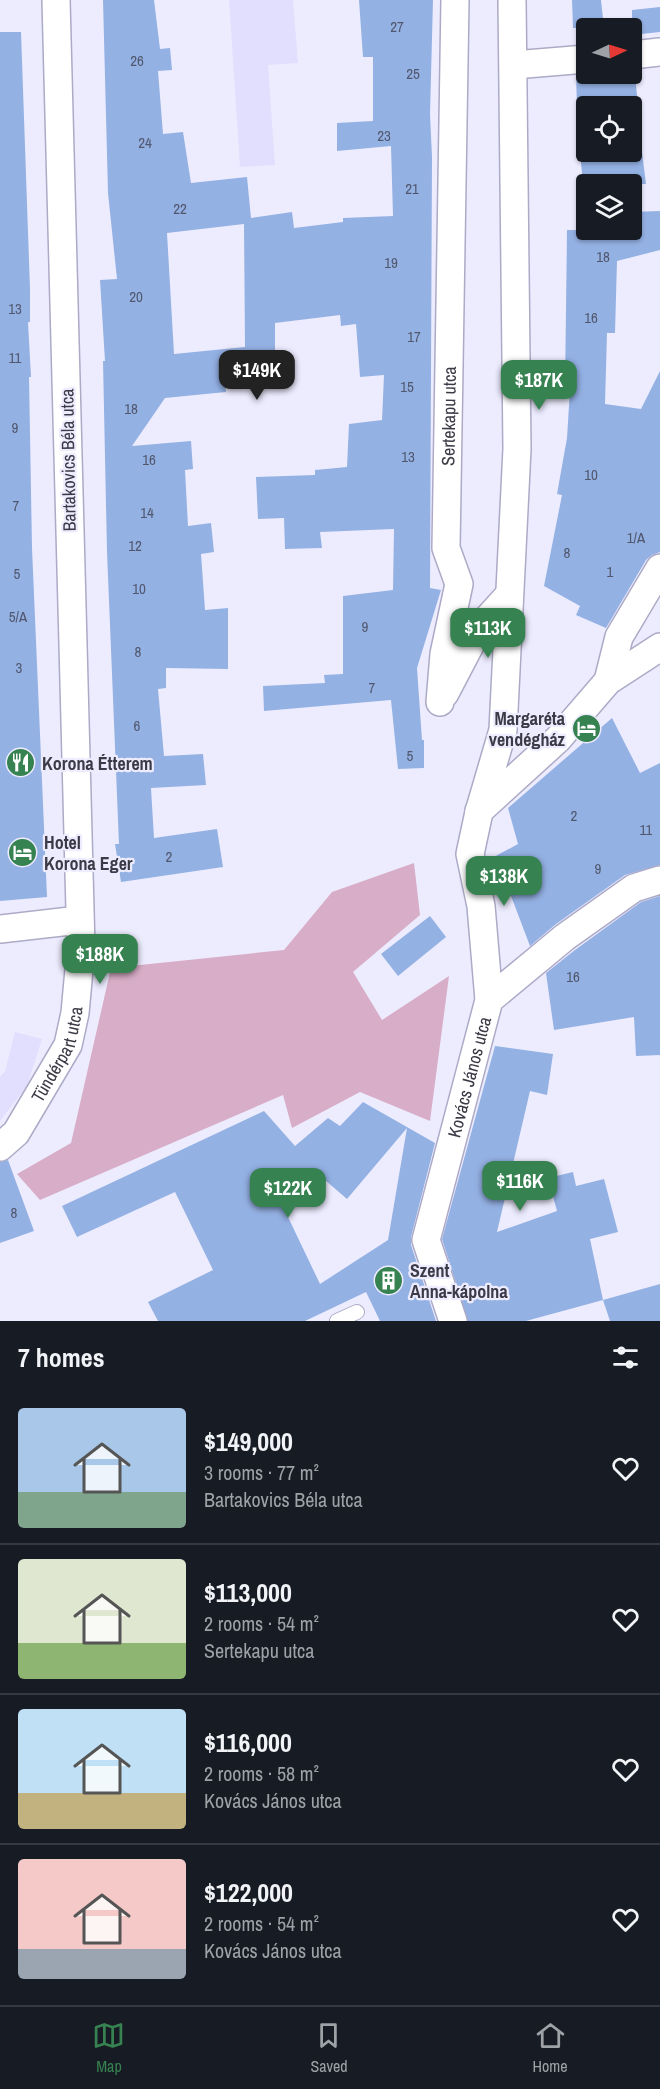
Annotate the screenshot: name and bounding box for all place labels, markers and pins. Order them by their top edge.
pin: $149K [215,350,299,401]
pin: $187K [497,360,581,411]
pin: $113K [446,608,530,659]
place label: Margaréta vendégház [489,706,566,752]
hotel icon: Margaréta vendégház [570,712,602,744]
restaurant icon: Korona Étterem [5,747,37,779]
place label: Korona Étterem [42,751,153,776]
place label: Hotel Korona Eger [44,830,133,876]
hotel icon: Hotel Korona Eger [7,836,39,868]
pin: $138K [462,856,546,907]
pin: $188K [58,934,142,985]
pin: $116K [478,1161,562,1212]
pin: $122K [246,1168,330,1219]
place label: Szent Anna-kápolna [410,1258,508,1304]
building icon: Szent Anna-kápolna [373,1264,405,1296]

